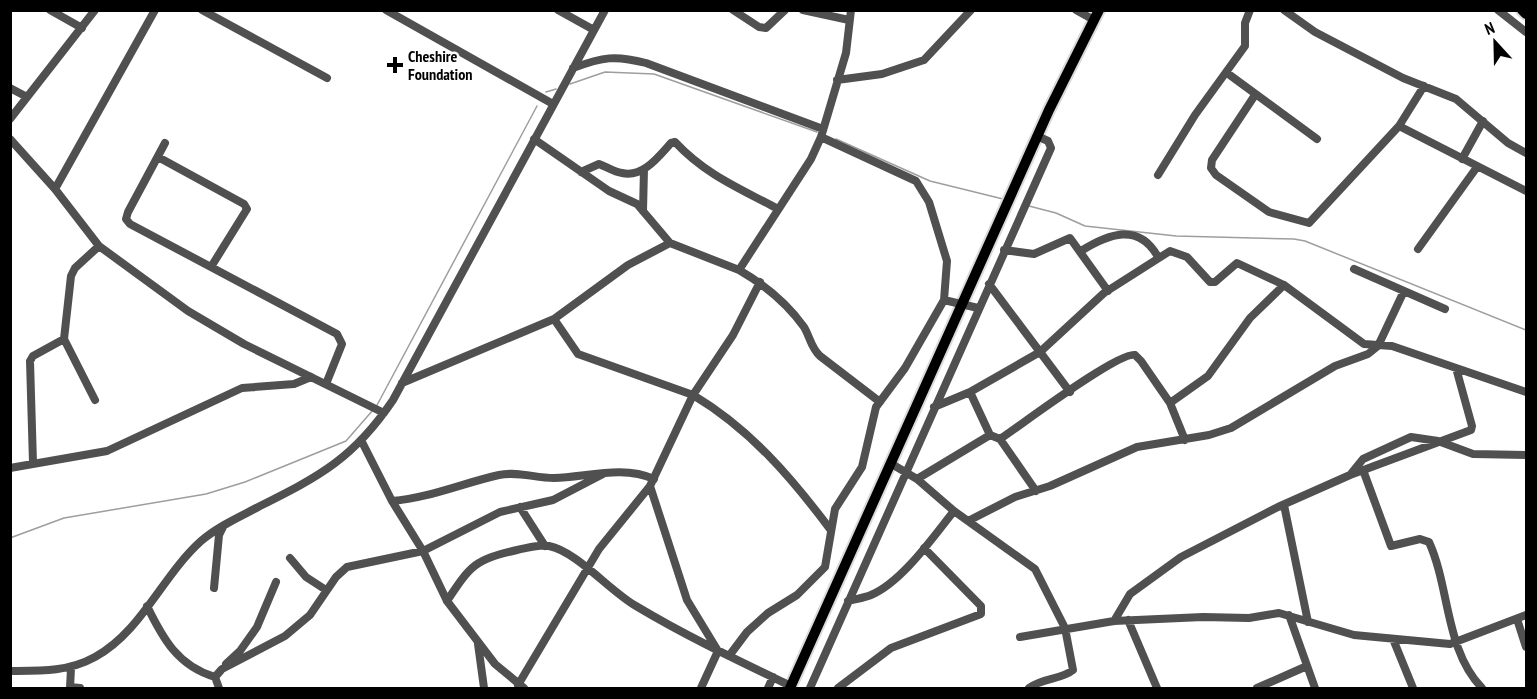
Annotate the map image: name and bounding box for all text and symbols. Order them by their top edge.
north arrow [1465,12,1525,72]
text: N [1482,17,1497,39]
place label: Cheshire Foundation [408,46,472,84]
marker: Cheshire Foundation [386,56,404,74]

